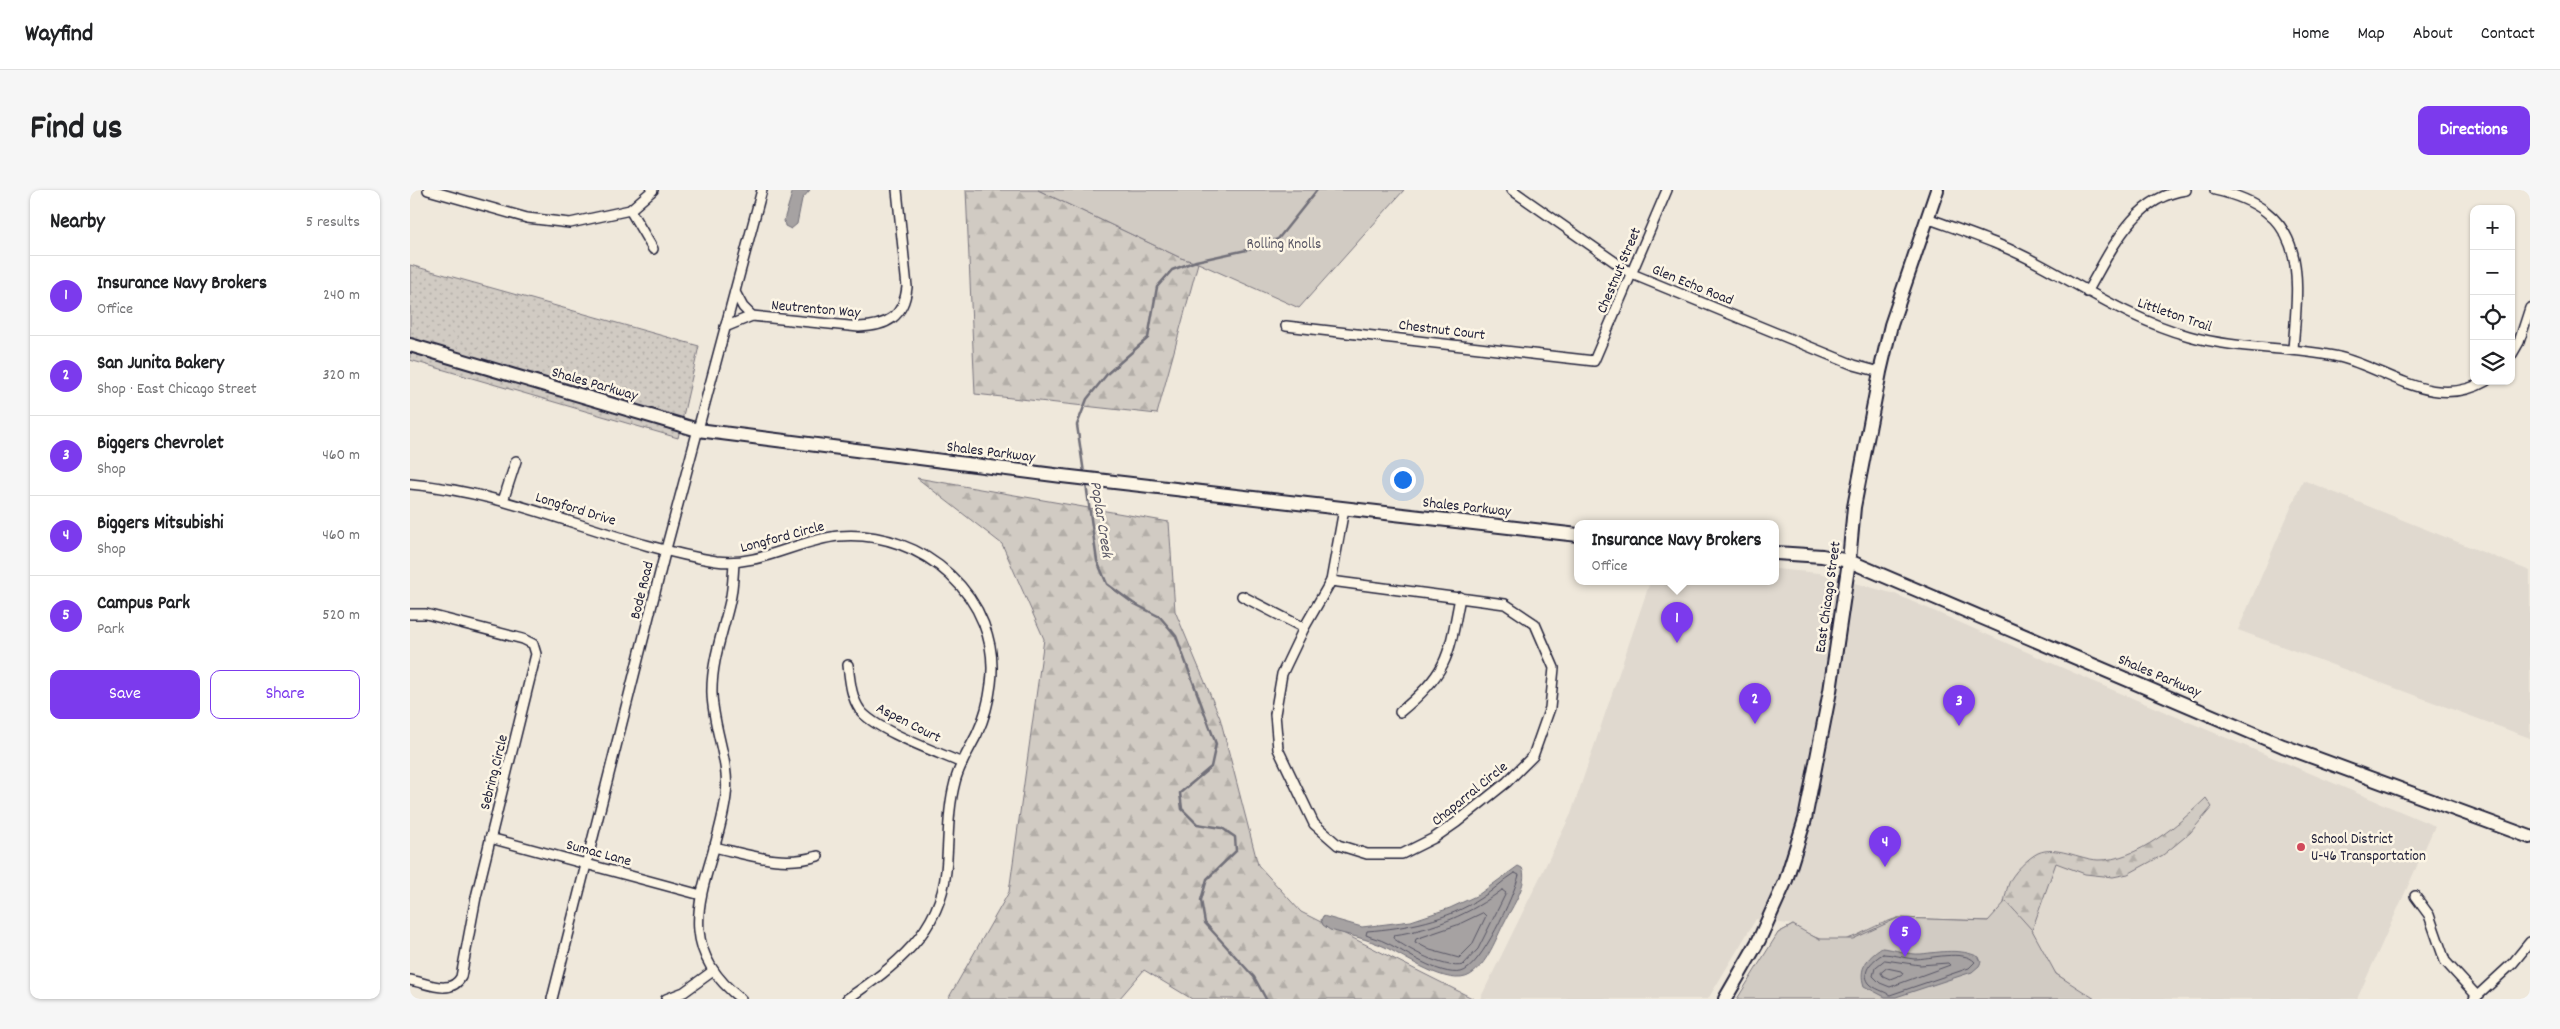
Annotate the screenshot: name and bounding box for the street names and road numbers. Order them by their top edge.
street label: Chestnut Street [1592,224,1648,317]
street label: Glen Echo Road [1648,260,1736,312]
street label: Littleton Trail [2134,293,2215,339]
street label: Neutrenton Way [770,295,862,325]
street label: Chestnut Court [1397,315,1487,347]
street label: Shales Parkway [549,362,641,408]
street label: Shales Parkway [945,437,1037,469]
street label: Longford Drive [532,487,619,533]
street label: Shales Parkway [1421,492,1513,524]
street label: Longford Circle [738,516,827,560]
street label: East Chicago Street [1810,540,1848,654]
street label: Bode Road [625,559,661,622]
street label: Shales Parkway [2114,649,2205,705]
street label: Aspen Court [872,698,945,750]
street label: Sebring Circle [475,732,515,812]
street label: Chaparral Circle [1427,757,1513,832]
street label: Sumac Lane [563,835,634,873]

